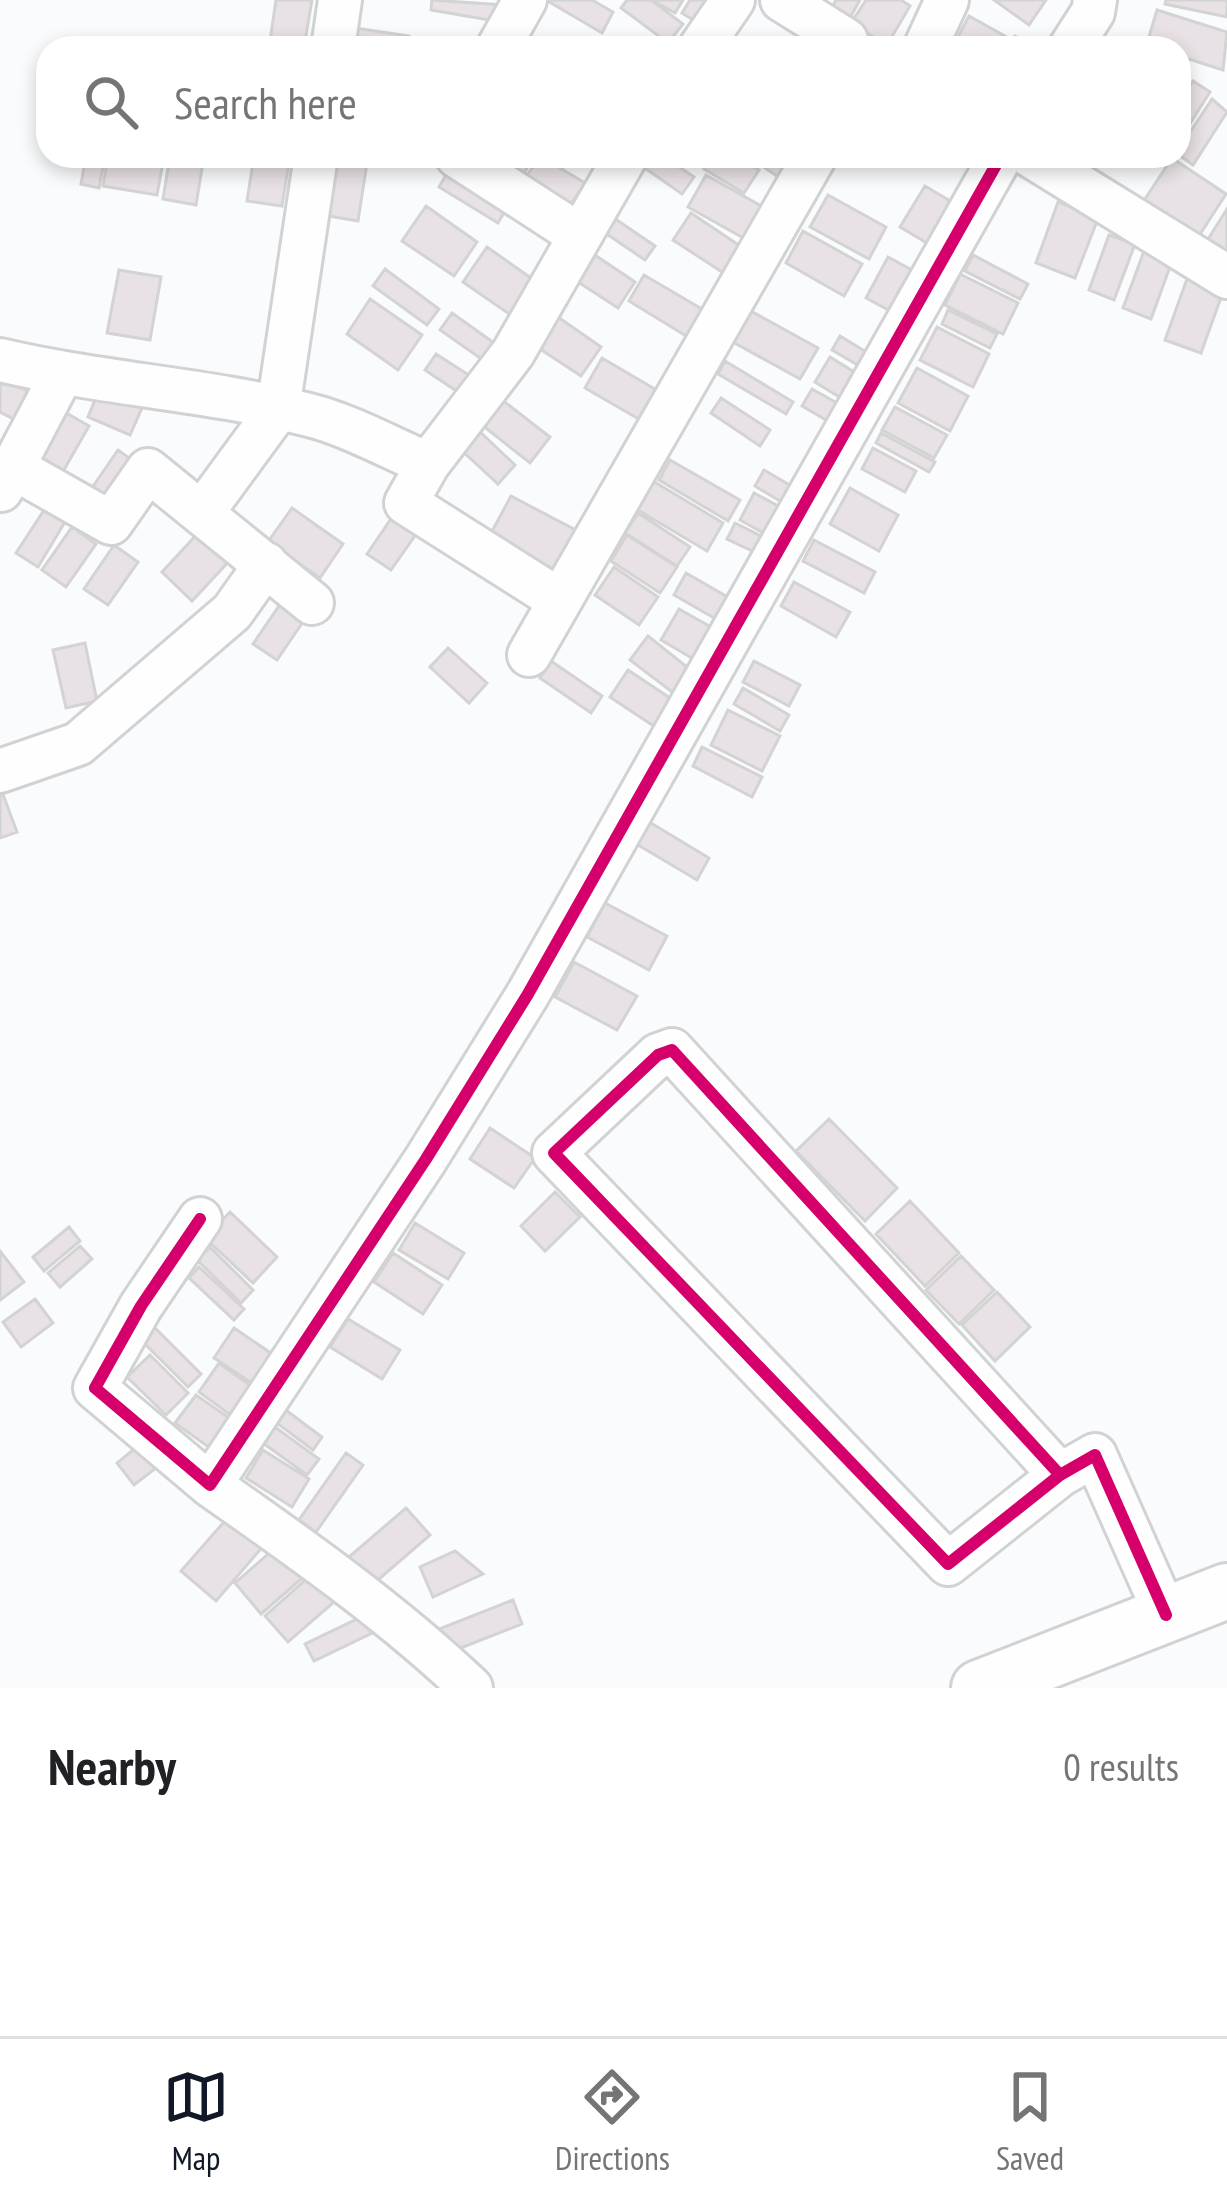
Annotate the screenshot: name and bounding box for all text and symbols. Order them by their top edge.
search box [36,36,1191,168]
icon: search [78,69,144,135]
text: Search here [174,73,357,131]
text: Nearby [48,1733,176,1799]
text: 0 results [1063,1741,1179,1792]
tab: Map [163,2064,229,2179]
tab: Directions [555,2064,670,2179]
tab: Saved [996,2064,1064,2179]

